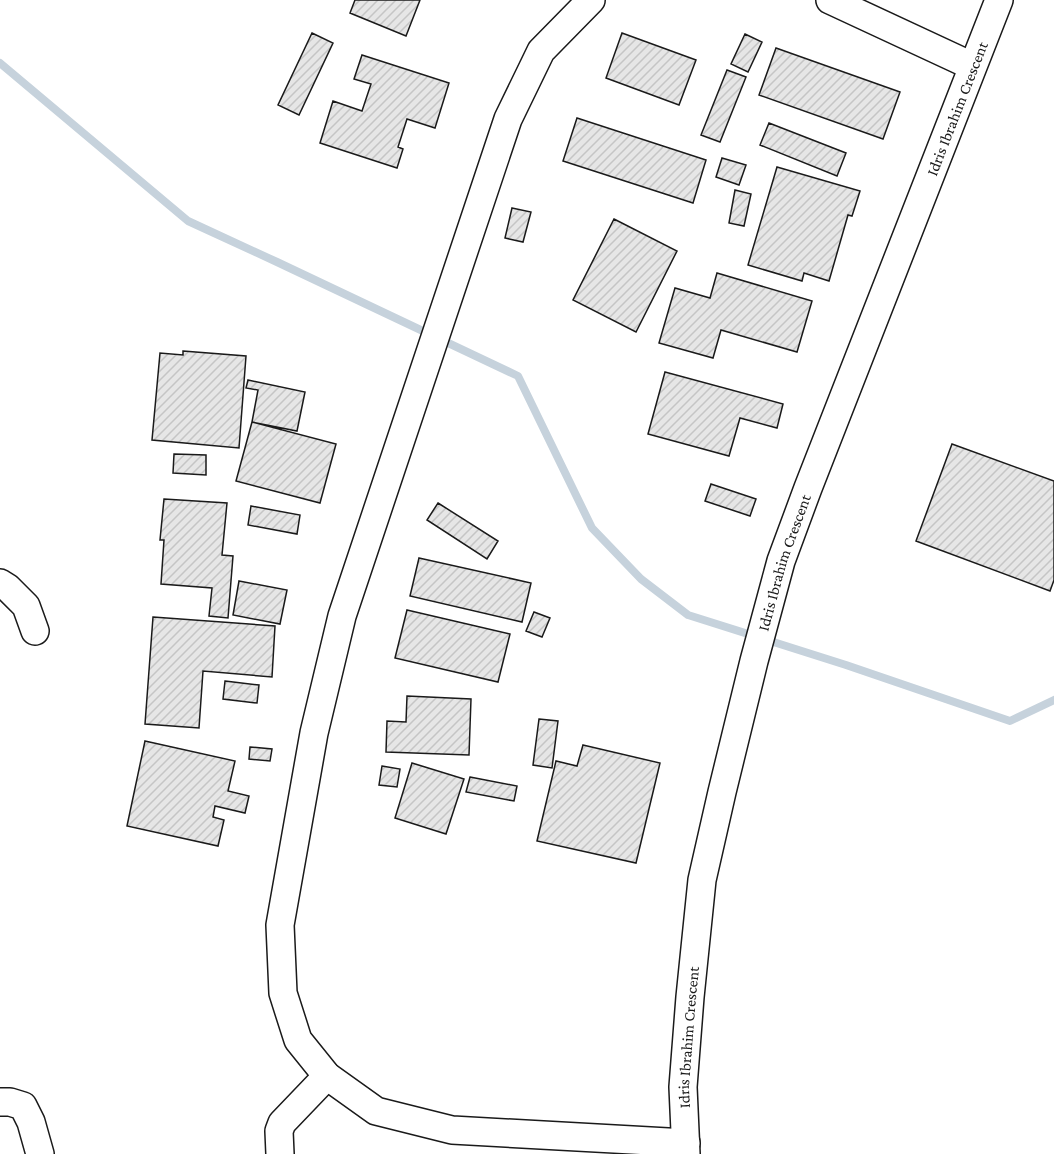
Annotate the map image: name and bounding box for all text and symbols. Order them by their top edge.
street label: Idris Ibrahim Crescent [923,39,991,178]
street label: Idris Ibrahim Crescent [755,491,814,633]
street label: Idris Ibrahim Crescent [675,965,702,1109]

